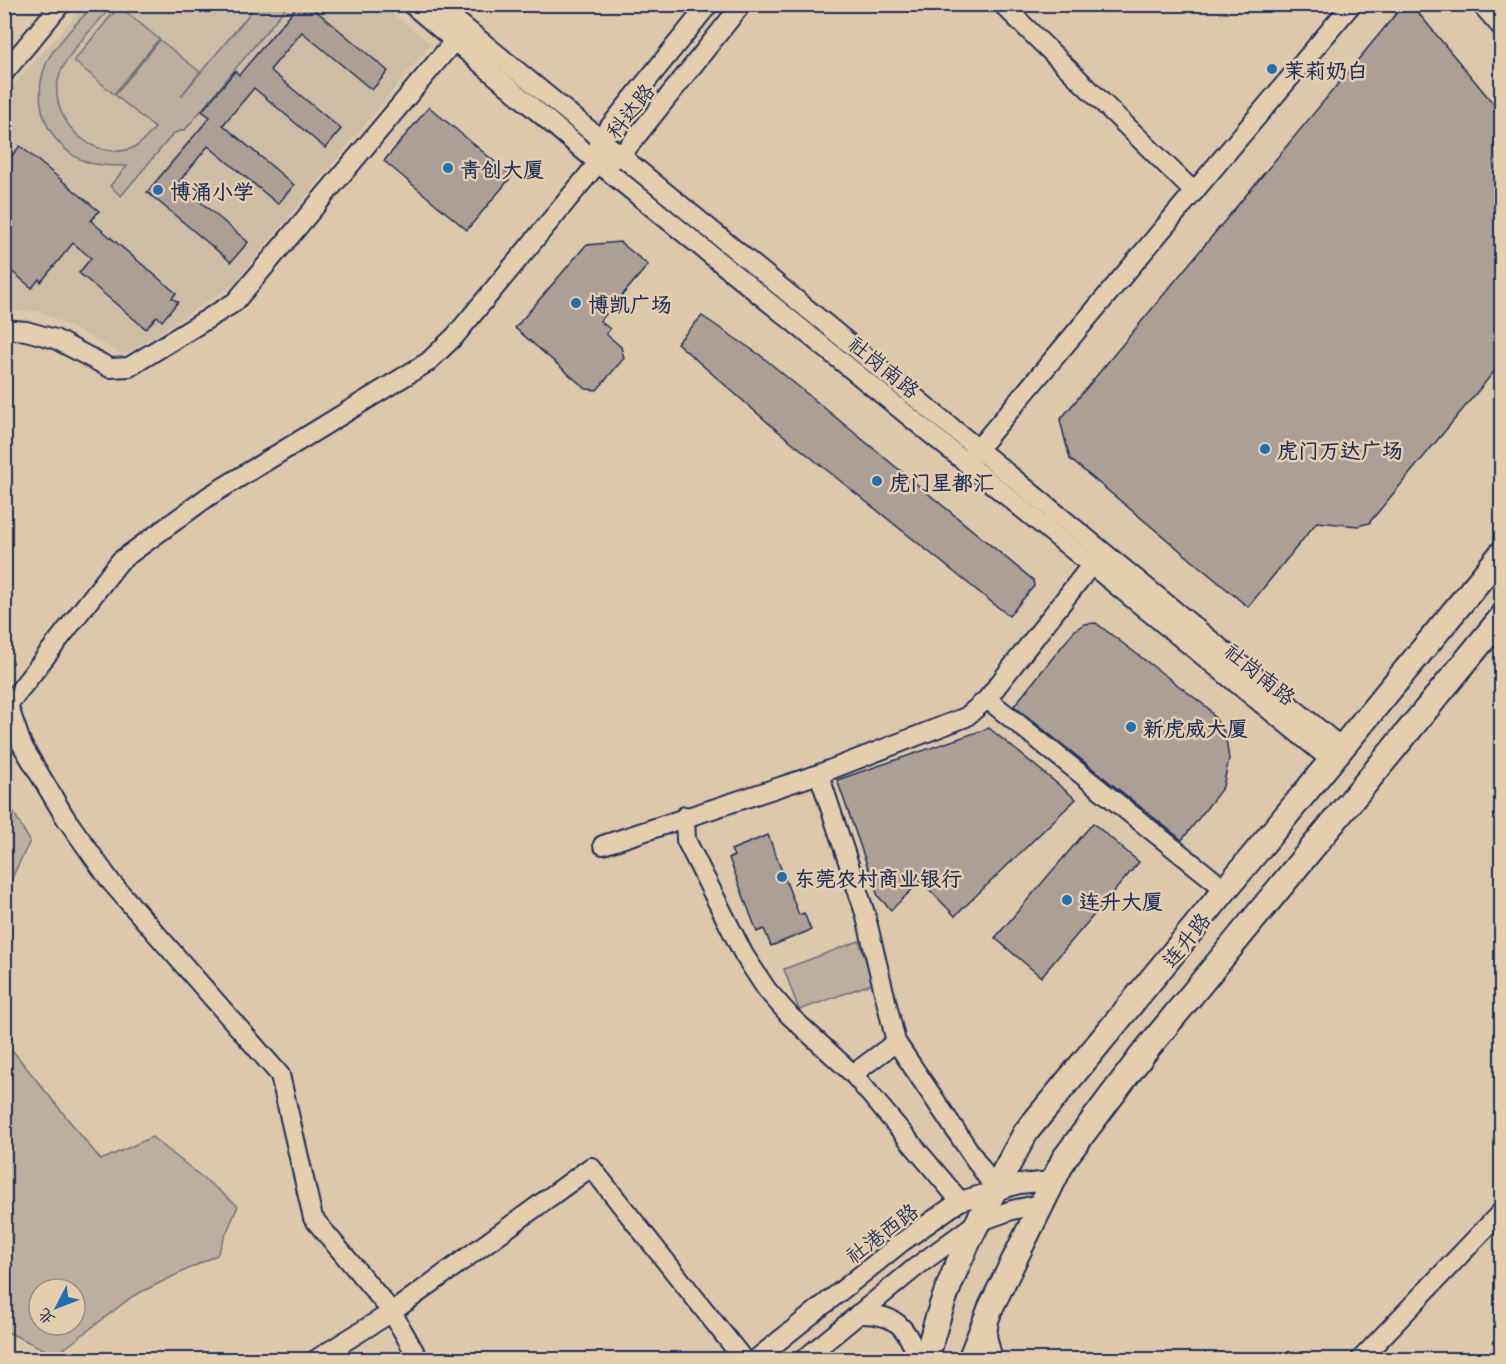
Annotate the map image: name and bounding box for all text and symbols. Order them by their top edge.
place label: 茉莉奶白 [1284,53,1368,85]
marker: 茉莉奶白 [1265,62,1279,76]
street label: 科达路 [597,75,661,145]
place label: 青创大厦 [460,152,544,184]
marker: 青创大厦 [441,161,455,175]
place label: 博涌小学 [170,174,254,206]
marker: 博涌小学 [151,183,165,197]
place label: 博凯广场 [588,287,672,319]
marker: 博凯广场 [569,296,583,310]
street label: 社岗南路 [842,327,928,405]
place label: 虎门万达广场 [1277,433,1403,465]
marker: 虎门万达广场 [1258,442,1272,456]
place label: 虎门星都汇 [889,465,994,497]
marker: 虎门星都汇 [870,474,884,488]
street label: 社岗南路 [1218,634,1304,712]
place label: 新虎威大厦 [1143,711,1248,743]
marker: 新虎威大厦 [1124,720,1138,734]
place label: 东莞农村商业银行 [794,861,962,893]
marker: 东莞农村商业银行 [775,870,789,884]
place label: 连升大厦 [1079,884,1163,916]
marker: 连升大厦 [1060,893,1074,907]
street label: 连升路 [1153,904,1217,974]
street label: 社港西路 [838,1194,924,1270]
north arrow [27,1277,87,1337]
text: 北 [31,1304,59,1332]

